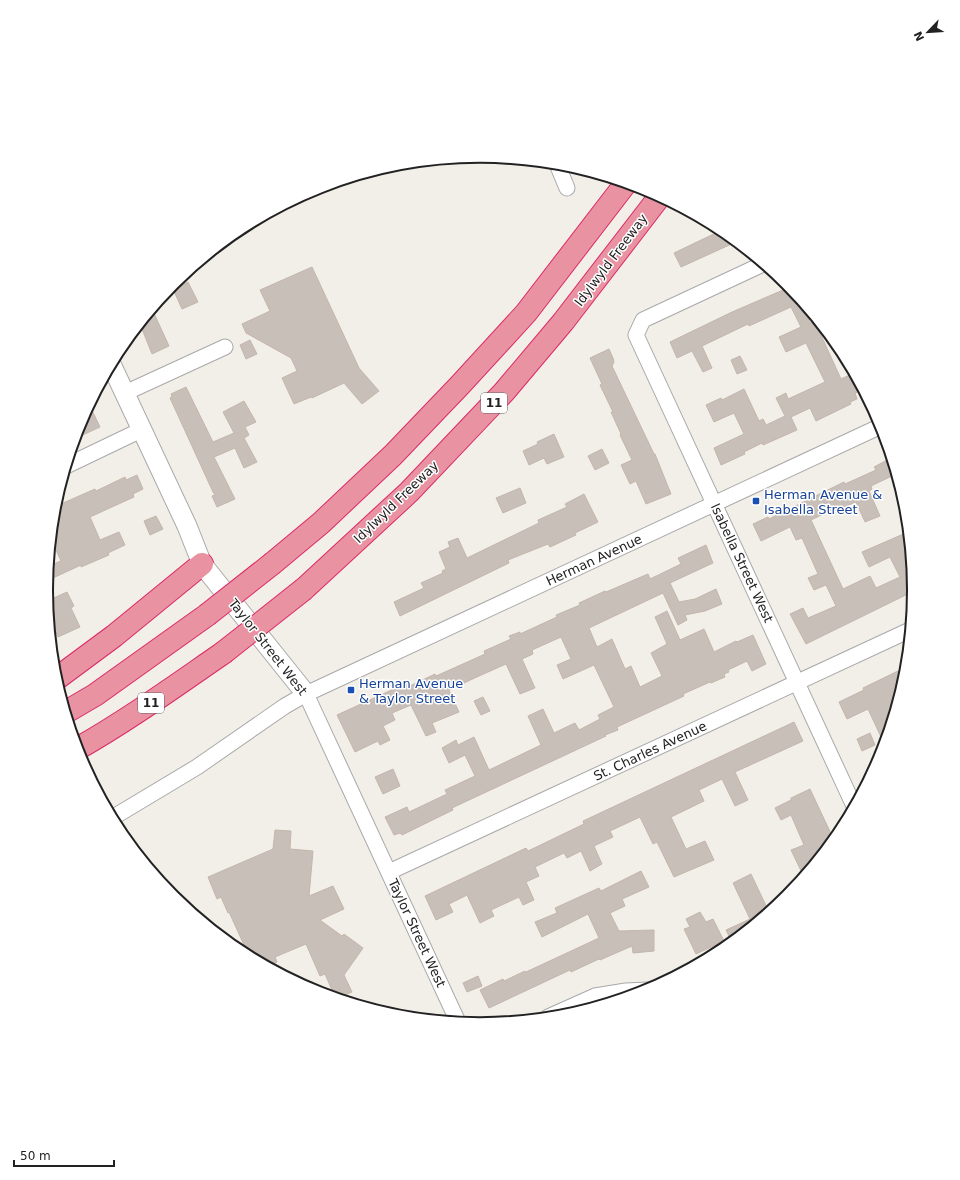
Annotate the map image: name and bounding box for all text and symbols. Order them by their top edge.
north arrow [908,12,948,52]
text: N [912,29,927,43]
street label: Idylwyld Freeway [571,211,651,309]
road number: 11 [481,393,507,413]
street label: Idylwyld Freeway [351,458,442,546]
place label: Herman Avenue & Isabella Street [764,487,882,517]
marker: Herman Avenue & Isabella Street [751,496,761,506]
street label: Isabella Street West [708,501,776,625]
street label: Herman Avenue [544,531,644,589]
street label: Taylor Street West [225,595,310,698]
place label: Herman Avenue & Taylor Street [359,676,463,706]
marker: Herman Avenue & Taylor Street [346,685,356,695]
road number: 11 [138,693,164,713]
street label: St. Charles Avenue [591,718,709,784]
street label: Taylor Street West [385,875,449,990]
scale bar [14,1142,114,1168]
text: 50 m [20,1149,51,1163]

